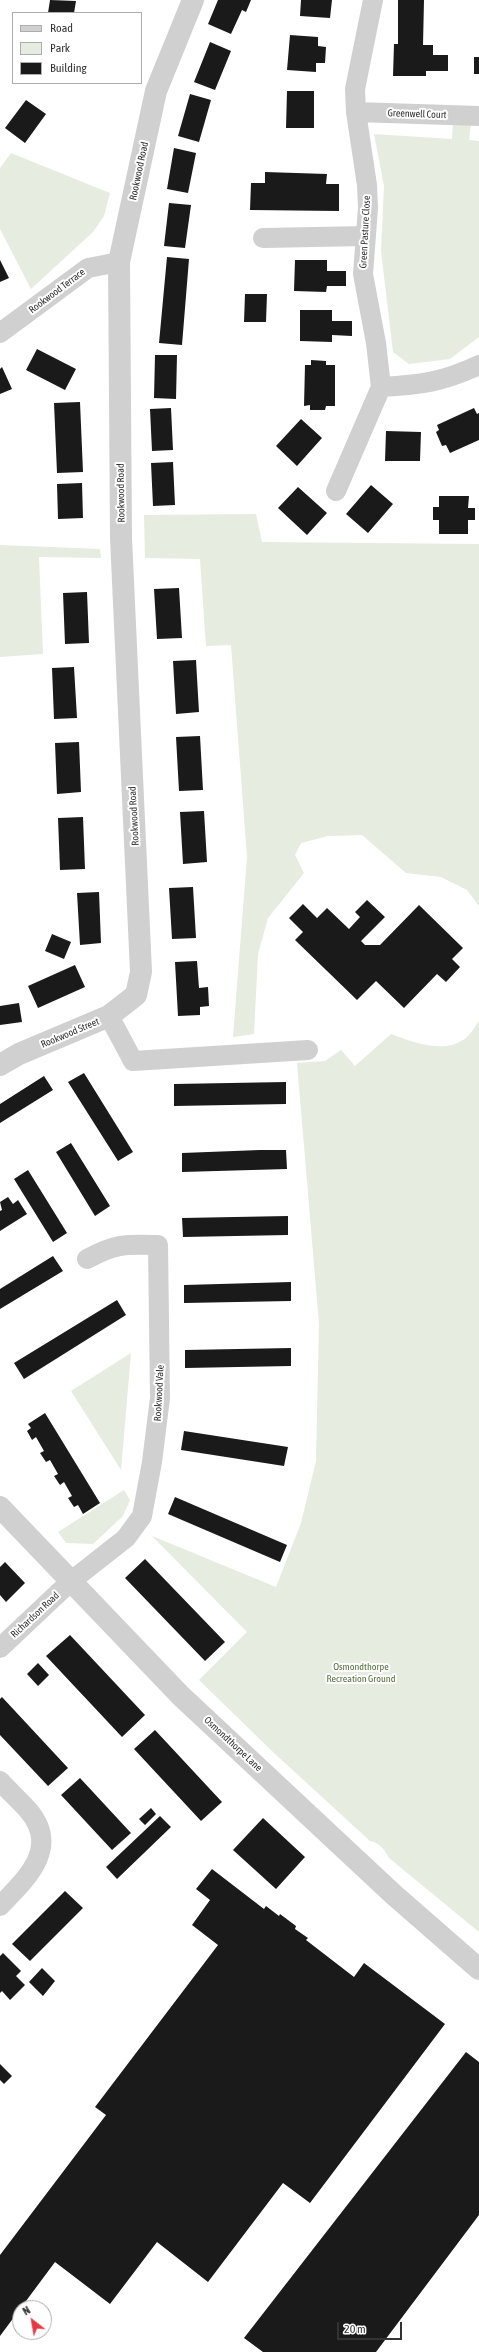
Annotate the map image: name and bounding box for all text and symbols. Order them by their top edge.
legend [12,12,142,84]
text: Road [50,21,73,35]
text: Park [50,41,70,55]
text: Building [50,61,87,75]
street label: Greenwell Court [387,107,447,121]
street label: Rookwood Road [127,141,151,201]
street label: Green Pasture Close [357,195,373,269]
street label: Rookwood Terrace [27,266,87,316]
street label: Rookwood Road [114,463,128,523]
street label: Rookwood Road [126,786,142,846]
street label: Rookwood Street [39,1015,101,1051]
street label: Rookwood Vale [152,1364,166,1422]
street label: Richardson Road [8,1590,62,1640]
park label: Osmondthorpe Recreation Ground [327,1661,395,1684]
street label: Osmondthorpe Lane [202,1714,264,1774]
north arrow [12,2300,52,2340]
text: N [20,2304,32,2317]
scale bar [339,2314,404,2340]
text: 20 m [344,2322,366,2336]

